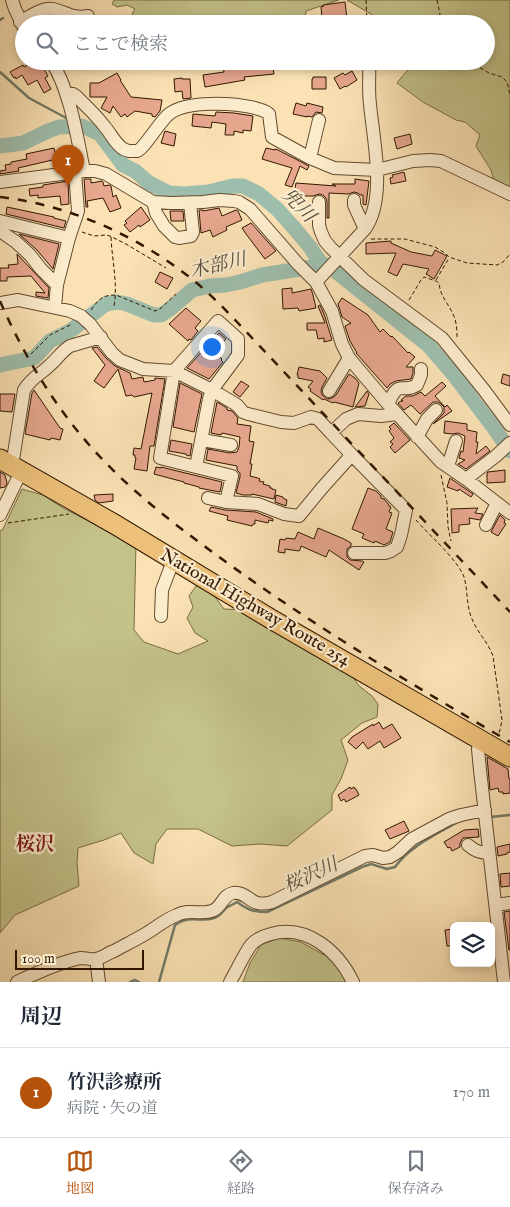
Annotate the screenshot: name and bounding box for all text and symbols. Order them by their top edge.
search box [15,15,495,70]
icon: search [33,29,61,57]
text: ここで検索 [73,33,168,57]
pin: 1 [52,145,84,186]
water label: 兜川 [276,184,321,229]
water label: 木部川 [188,247,250,284]
your location [199,334,225,360]
street label: National Highway Route 254 [156,544,354,672]
district label: 桜沢 [16,833,54,857]
water label: 桜沢川 [280,852,344,899]
map controls [450,922,495,967]
button: layers [450,922,495,967]
scale bar [15,947,144,970]
text: 100 m [22,950,55,968]
text: 周辺 [20,1004,62,1031]
text: 竹沢診療所 [67,1071,162,1095]
text: 1 [33,1083,39,1103]
text: 170 m [453,1083,490,1103]
text: 病院 · 矢の道 [67,1099,158,1119]
tab: 地図 [66,1147,94,1198]
tab: 経路 [227,1147,255,1198]
tab: 保存済み [388,1147,444,1198]

